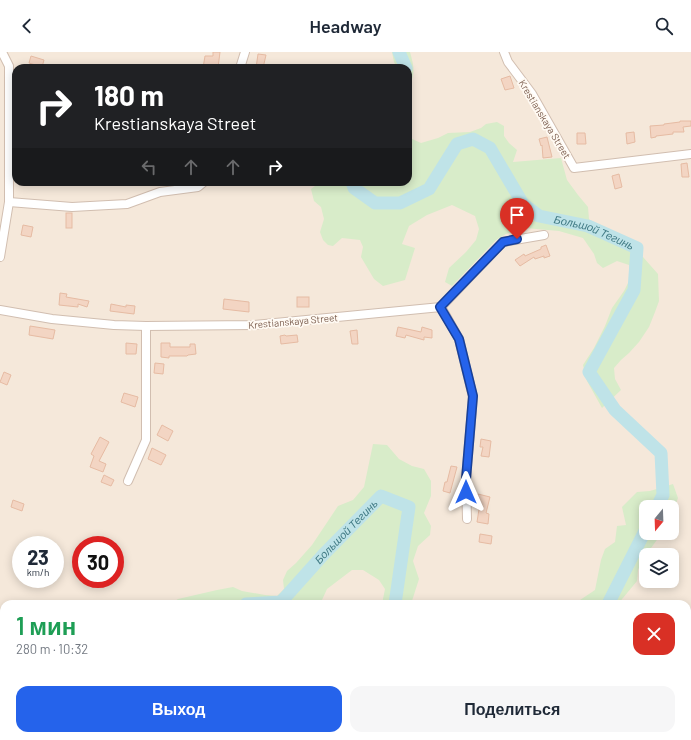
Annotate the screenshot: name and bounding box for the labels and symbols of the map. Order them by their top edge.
street label: Krestianskaya Street [517,77,574,161]
pin [500,198,534,239]
water label: Большой Тегинь [553,212,637,252]
street label: Krestianskaya Street [248,311,339,331]
position arrow [445,471,487,513]
water label: Большой Тегинь [312,496,380,566]
north arrow [639,500,679,540]
speed limit sign: 30 [72,536,124,588]

